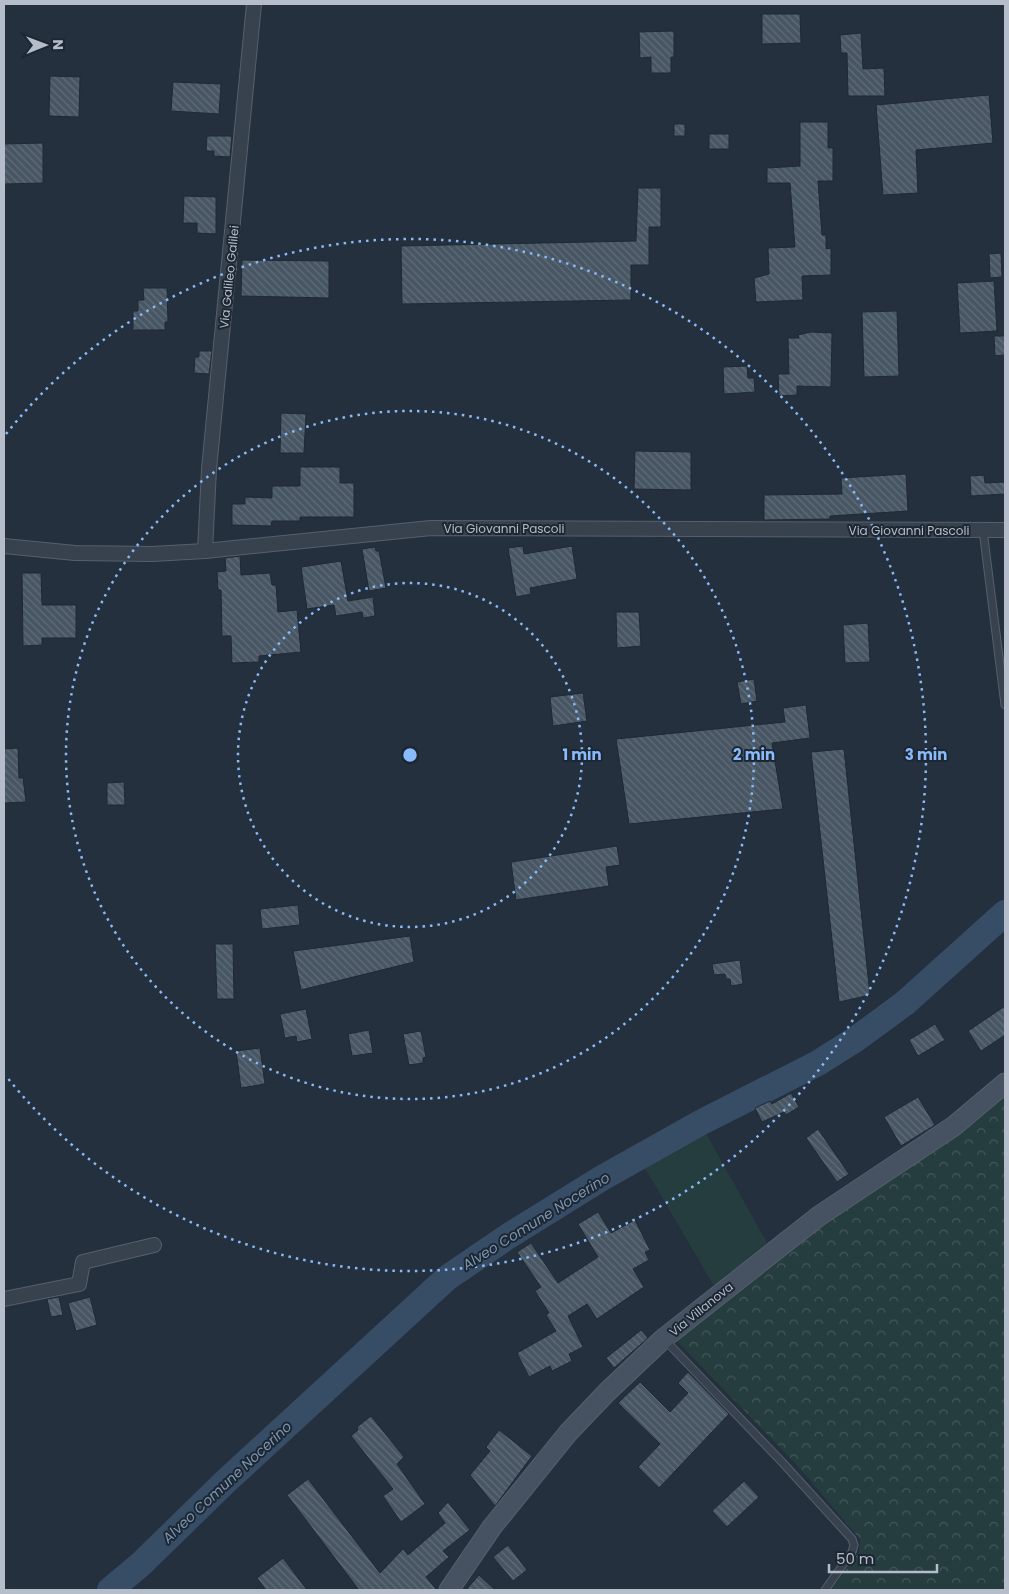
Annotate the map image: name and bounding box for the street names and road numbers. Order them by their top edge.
street label: Via Galileo Galilei [215,225,243,329]
street label: Via Giovanni Pascoli [444,520,564,537]
street label: Via Giovanni Pascoli [849,522,969,539]
street label: Via Villanova [665,1278,737,1340]

